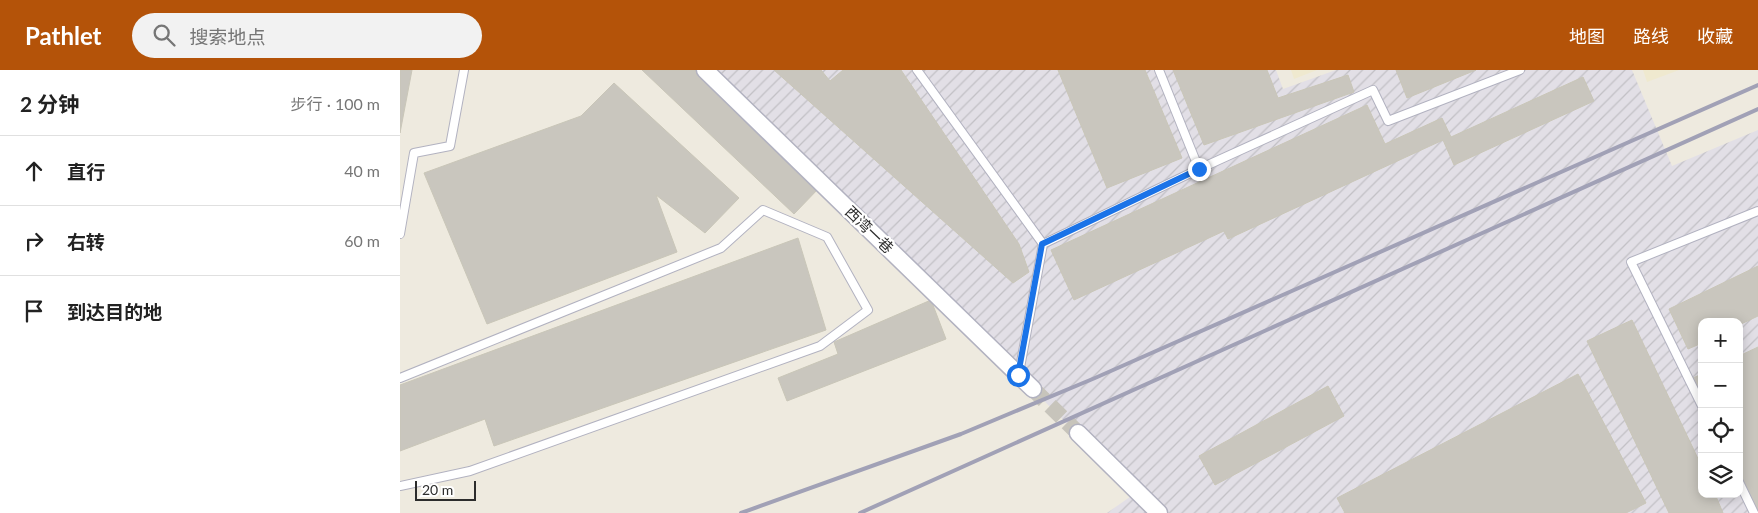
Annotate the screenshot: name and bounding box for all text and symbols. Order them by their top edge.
search box [132,13,482,58]
text: Pathlet [25,21,102,50]
icon: search [150,21,178,49]
text: 搜索地点 [190,25,266,48]
text: 地图 [1569,25,1605,47]
text: 路线 [1633,25,1669,47]
text: 收藏 [1697,25,1733,47]
text: 2 分钟 [20,91,79,116]
text: 步行 · 100 m [291,94,380,113]
icon: ahead [20,157,48,185]
route end [1188,158,1211,181]
text: 直行 [67,160,105,183]
text: 40 m [344,161,380,180]
street label: 西湾一巷 [842,202,898,257]
icon: right [20,227,48,255]
text: 右转 [67,230,105,253]
text: 60 m [344,231,380,250]
icon: arrive [20,297,48,325]
text: 到达目的地 [67,300,162,323]
map controls [1698,318,1743,498]
button: + [1698,318,1743,363]
button: − [1698,363,1743,408]
route start [1007,364,1030,387]
button: locate [1698,408,1743,453]
button: layers [1698,453,1743,498]
scale bar [415,478,476,501]
text: 20 m [422,481,453,498]

